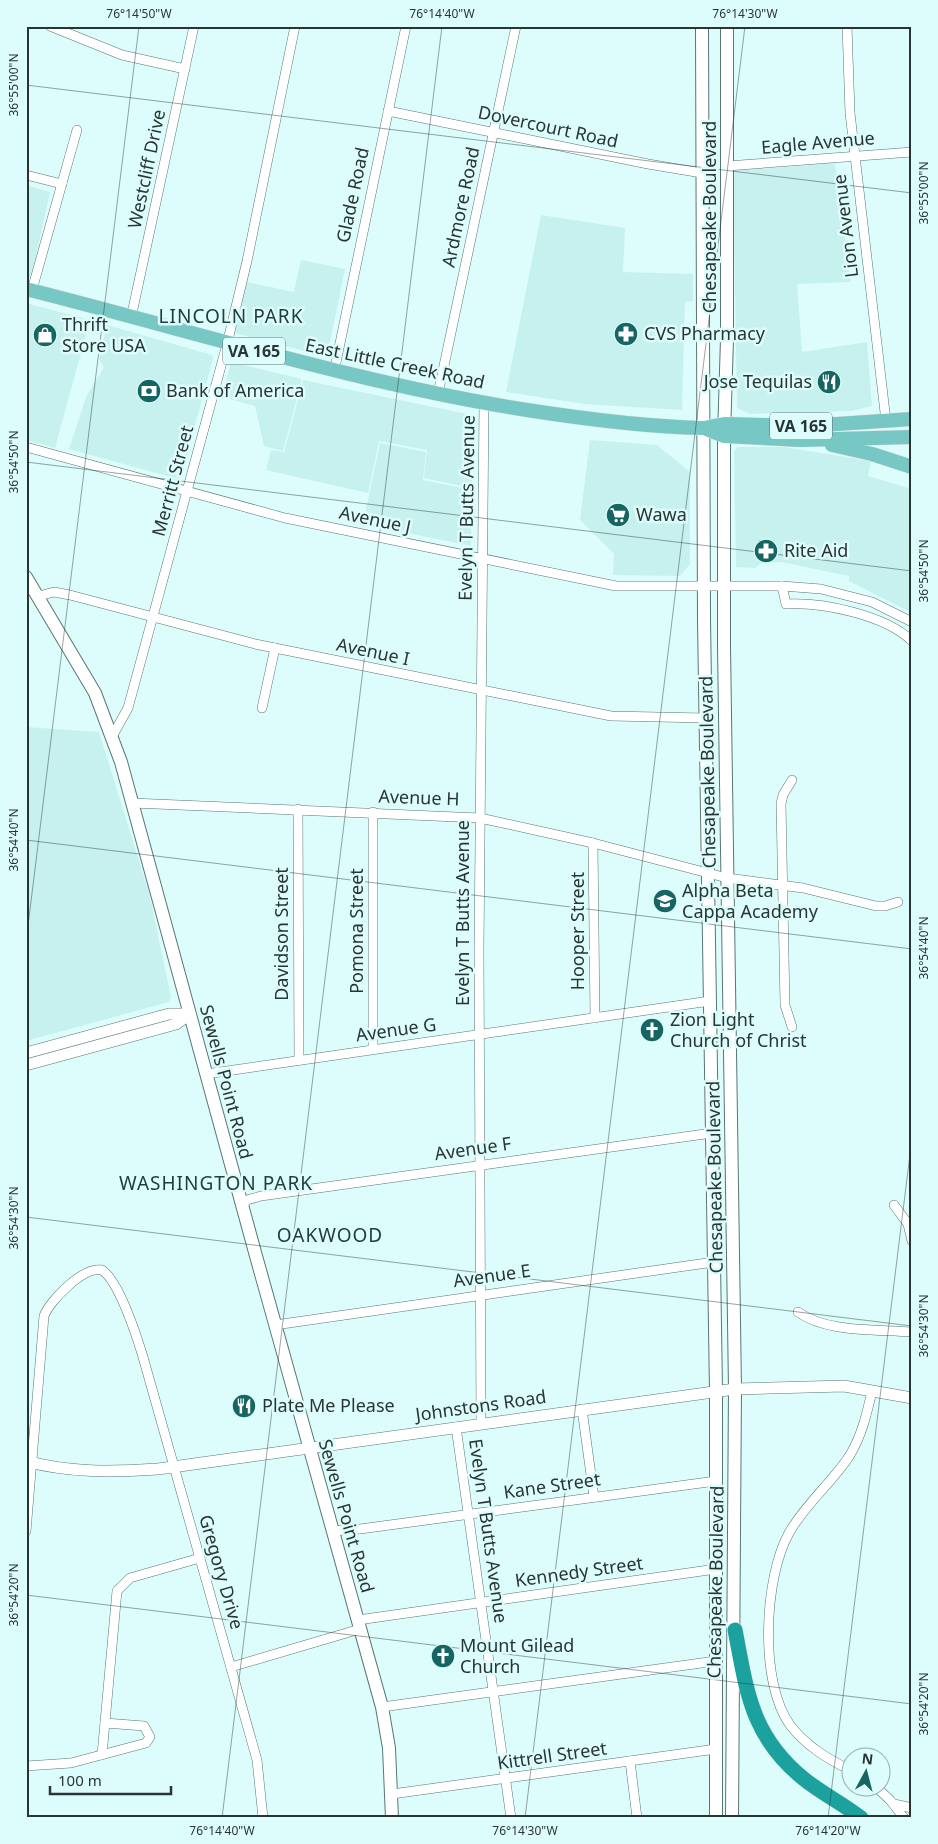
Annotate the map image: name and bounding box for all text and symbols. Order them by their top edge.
text: 76°14'50"W [106,5,172,22]
text: 76°14'40"W [409,5,475,22]
text: 76°14'30"W [712,5,778,22]
text: 36°55'00"N [5,53,22,117]
street label: Dovercourt Road [476,99,620,153]
street label: Westcliff Drive [122,107,170,231]
street label: Chesapeake Boulevard [697,121,721,313]
street label: Eagle Avenue [760,125,876,159]
street label: Ardmore Road [436,144,484,269]
street label: Glade Road [330,145,374,245]
text: 36°55'00"N [915,161,932,225]
street label: Lion Avenue [827,173,863,279]
district label: LINCOLN PARK [159,303,303,329]
place label: Thrift Store USA [62,312,146,357]
pharmacy icon: CVS Pharmacy [613,321,639,347]
place label: CVS Pharmacy [644,321,766,345]
shop icon: Thrift Store USA [32,322,58,348]
street label: East Little Creek Road [303,332,487,394]
road number: VA 165 [223,338,285,364]
place label: Jose Tequilas [702,369,812,393]
restaurant icon: Jose Tequilas [816,369,842,395]
bank icon: Bank of America [136,378,162,404]
place label: Bank of America [166,378,304,402]
road number: VA 165 [770,412,832,440]
street label: Evelyn T Butts Avenue [452,415,480,601]
street label: Merritt Street [146,422,198,539]
text: 36°54'50"N [5,430,22,494]
street label: Avenue J [337,500,413,538]
supermarket icon: Wawa [605,502,631,528]
place label: Wawa [636,502,687,526]
pharmacy icon: Rite Aid [753,538,779,564]
place label: Rite Aid [784,538,848,562]
text: 36°54'50"N [915,539,932,603]
street label: Avenue I [335,632,412,670]
street label: Chesapeake Boulevard [693,675,721,869]
street label: Avenue H [378,784,460,810]
text: 36°54'40"N [5,808,22,872]
street label: Evelyn T Butts Avenue [450,820,474,1006]
street label: Davidson Street [269,867,293,1001]
street label: Pomona Street [344,868,368,994]
street label: Hooper Street [565,871,589,990]
place label: Alpha Beta Cappa Academy [682,878,819,923]
school or university icon: Alpha Beta Cappa Academy [652,888,678,914]
text: 36°54'40"N [915,916,932,980]
street label: Sewells Point Road [195,1002,259,1161]
place label: Zion Light Church of Christ [670,1007,807,1052]
street label: Avenue G [354,1011,438,1047]
church icon: Zion Light Church of Christ [639,1017,665,1043]
street label: Chesapeake Boulevard [700,1080,728,1274]
street label: Avenue F [433,1131,513,1165]
district label: WASHINGTON PARK [119,1170,313,1196]
text: 36°54'30"N [5,1186,22,1250]
district label: OAKWOOD [277,1222,383,1248]
street label: Avenue E [452,1258,532,1292]
text: 36°54'30"N [915,1294,932,1358]
street label: Johnstons Road [412,1384,548,1426]
restaurant icon: Plate Me Please [231,1393,257,1419]
place label: Plate Me Please [262,1393,395,1417]
street label: Sewells Point Road [314,1436,380,1595]
street label: Evelyn T Butts Avenue [464,1437,514,1625]
street label: Kane Street [502,1466,602,1504]
street label: Chesapeake Boulevard [701,1485,729,1679]
street label: Gregory Drive [194,1512,250,1632]
street label: Kennedy Street [513,1550,645,1592]
text: 36°54'20"N [5,1563,22,1627]
place label: Mount Gilead Church [460,1633,574,1678]
church icon: Mount Gilead Church [430,1643,456,1669]
text: 36°54'20"N [915,1672,932,1736]
street label: Kittrell Street [496,1735,609,1775]
north arrow [840,1746,890,1796]
text: N [861,1748,874,1769]
scale bar [50,1764,171,1796]
text: 100 m [58,1770,102,1790]
text: 76°14'40"W [189,1822,255,1839]
text: 76°14'30"W [492,1822,558,1839]
text: 76°14'20"W [795,1822,861,1839]

